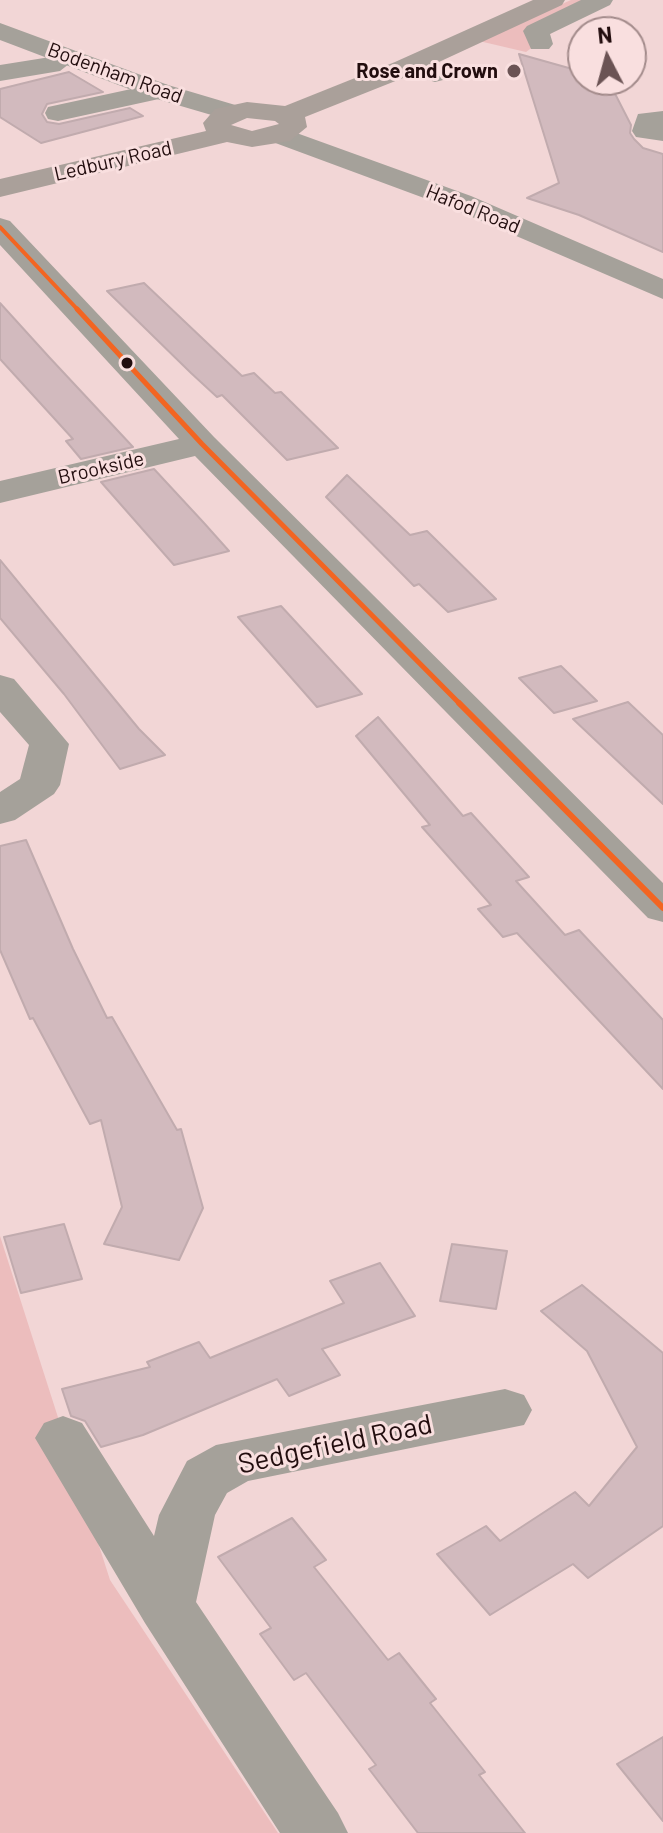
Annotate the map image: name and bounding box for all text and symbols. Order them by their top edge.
north arrow [567,16,647,96]
text: N [596,20,613,48]
street label: Bodenham Road [44,38,186,108]
place label: Rose and Crown [356,59,498,83]
marker: Rose and Crown [505,62,523,80]
street label: Ledbury Road [52,136,174,186]
street label: Hafod Road [422,179,524,239]
unlabelled marker [119,355,135,371]
street label: Brookside [56,446,146,490]
street label: Sedgefield Road [235,1407,435,1481]

